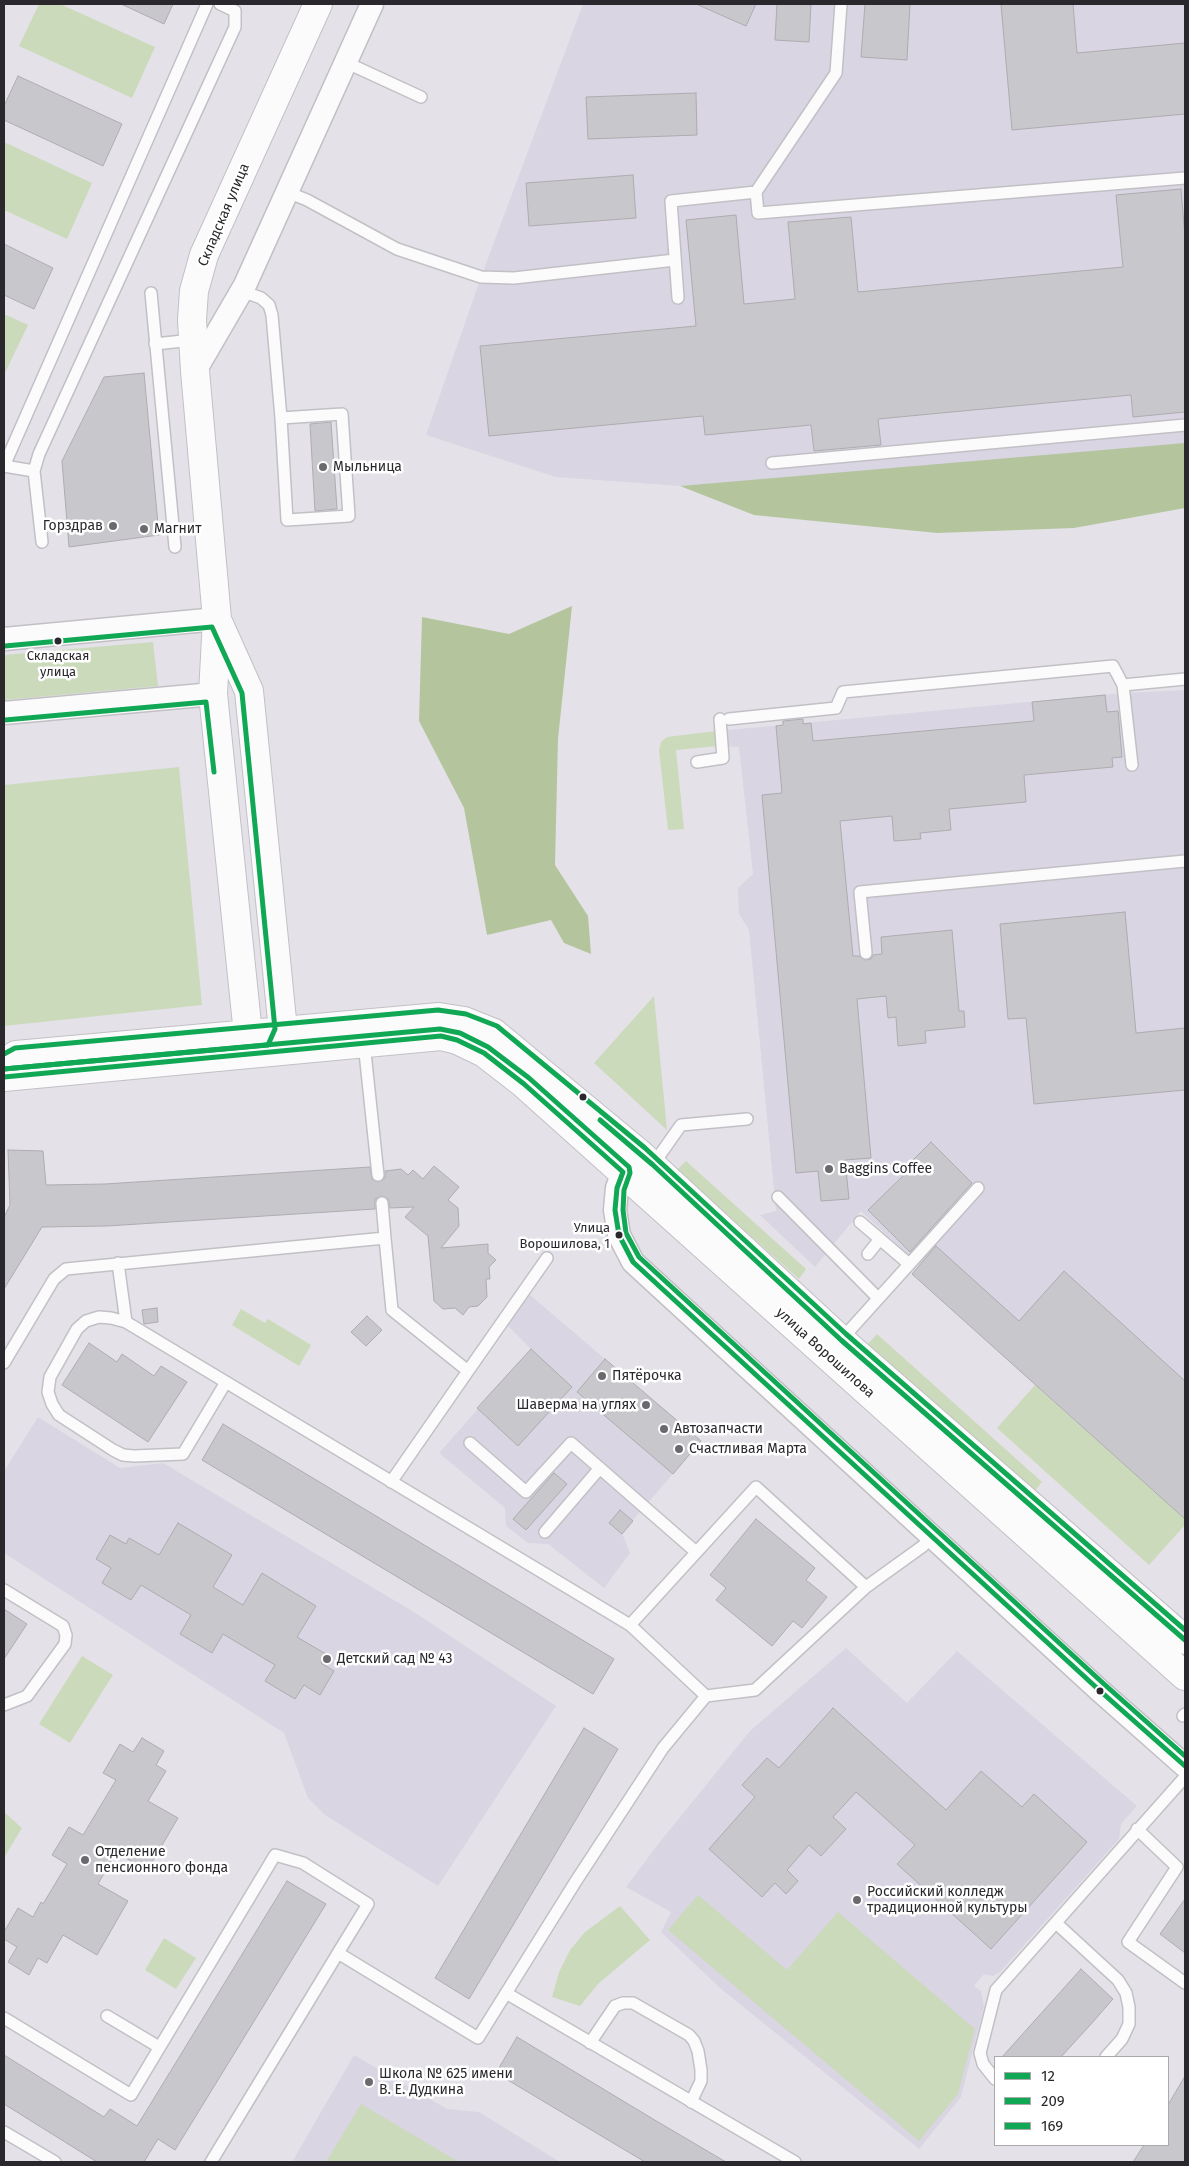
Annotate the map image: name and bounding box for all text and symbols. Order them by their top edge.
street label: Складская улица [195,161,253,269]
place label: Мыльница [333,459,402,475]
marker: Мыльница [317,461,329,473]
place label: Горздрав [43,518,103,534]
marker: Горздрав [107,520,119,532]
place label: Магнит [154,521,202,537]
marker: Магнит [138,523,150,535]
marker: Складская улица [53,636,63,646]
place label: Складская улица [27,648,89,679]
unlabelled marker [578,1092,588,1102]
place label: Baggins Coffee [839,1161,932,1177]
marker: Baggins Coffee [823,1163,835,1175]
place label: Улица Ворошилова, 1 [519,1220,610,1251]
marker: Улица Ворошилова, 1 [614,1230,624,1240]
street label: улица Ворошилова [772,1304,878,1402]
place label: Пятёрочка [612,1368,682,1384]
marker: Пятёрочка [596,1370,608,1382]
place label: Шаверма на углях [517,1397,636,1413]
marker: Шаверма на углях [640,1399,652,1411]
place label: Автозапчасти [674,1421,763,1437]
marker: Автозапчасти [658,1423,670,1435]
place label: Счастливая Марта [689,1441,807,1457]
marker: Счастливая Марта [673,1443,685,1455]
place label: Детский сад № 43 [337,1651,453,1667]
marker: Детский сад № 43 [321,1653,333,1665]
unlabelled marker [1095,1686,1105,1696]
place label: Отделение пенсионного фонда [95,1844,228,1876]
marker: Отделение пенсионного фонда [79,1854,91,1866]
place label: Российский колледж традиционной культуры [867,1884,1028,1916]
marker: Российский колледж традиционной культуры [851,1894,863,1906]
legend [994,2056,1169,2146]
place label: Школа № 625 имени В. Е. Дудкина [379,2066,513,2098]
text: 12 [1041,2067,1055,2085]
marker: Школа № 625 имени В. Е. Дудкина [363,2076,375,2088]
text: 209 [1041,2092,1065,2110]
text: 169 [1041,2117,1063,2135]

